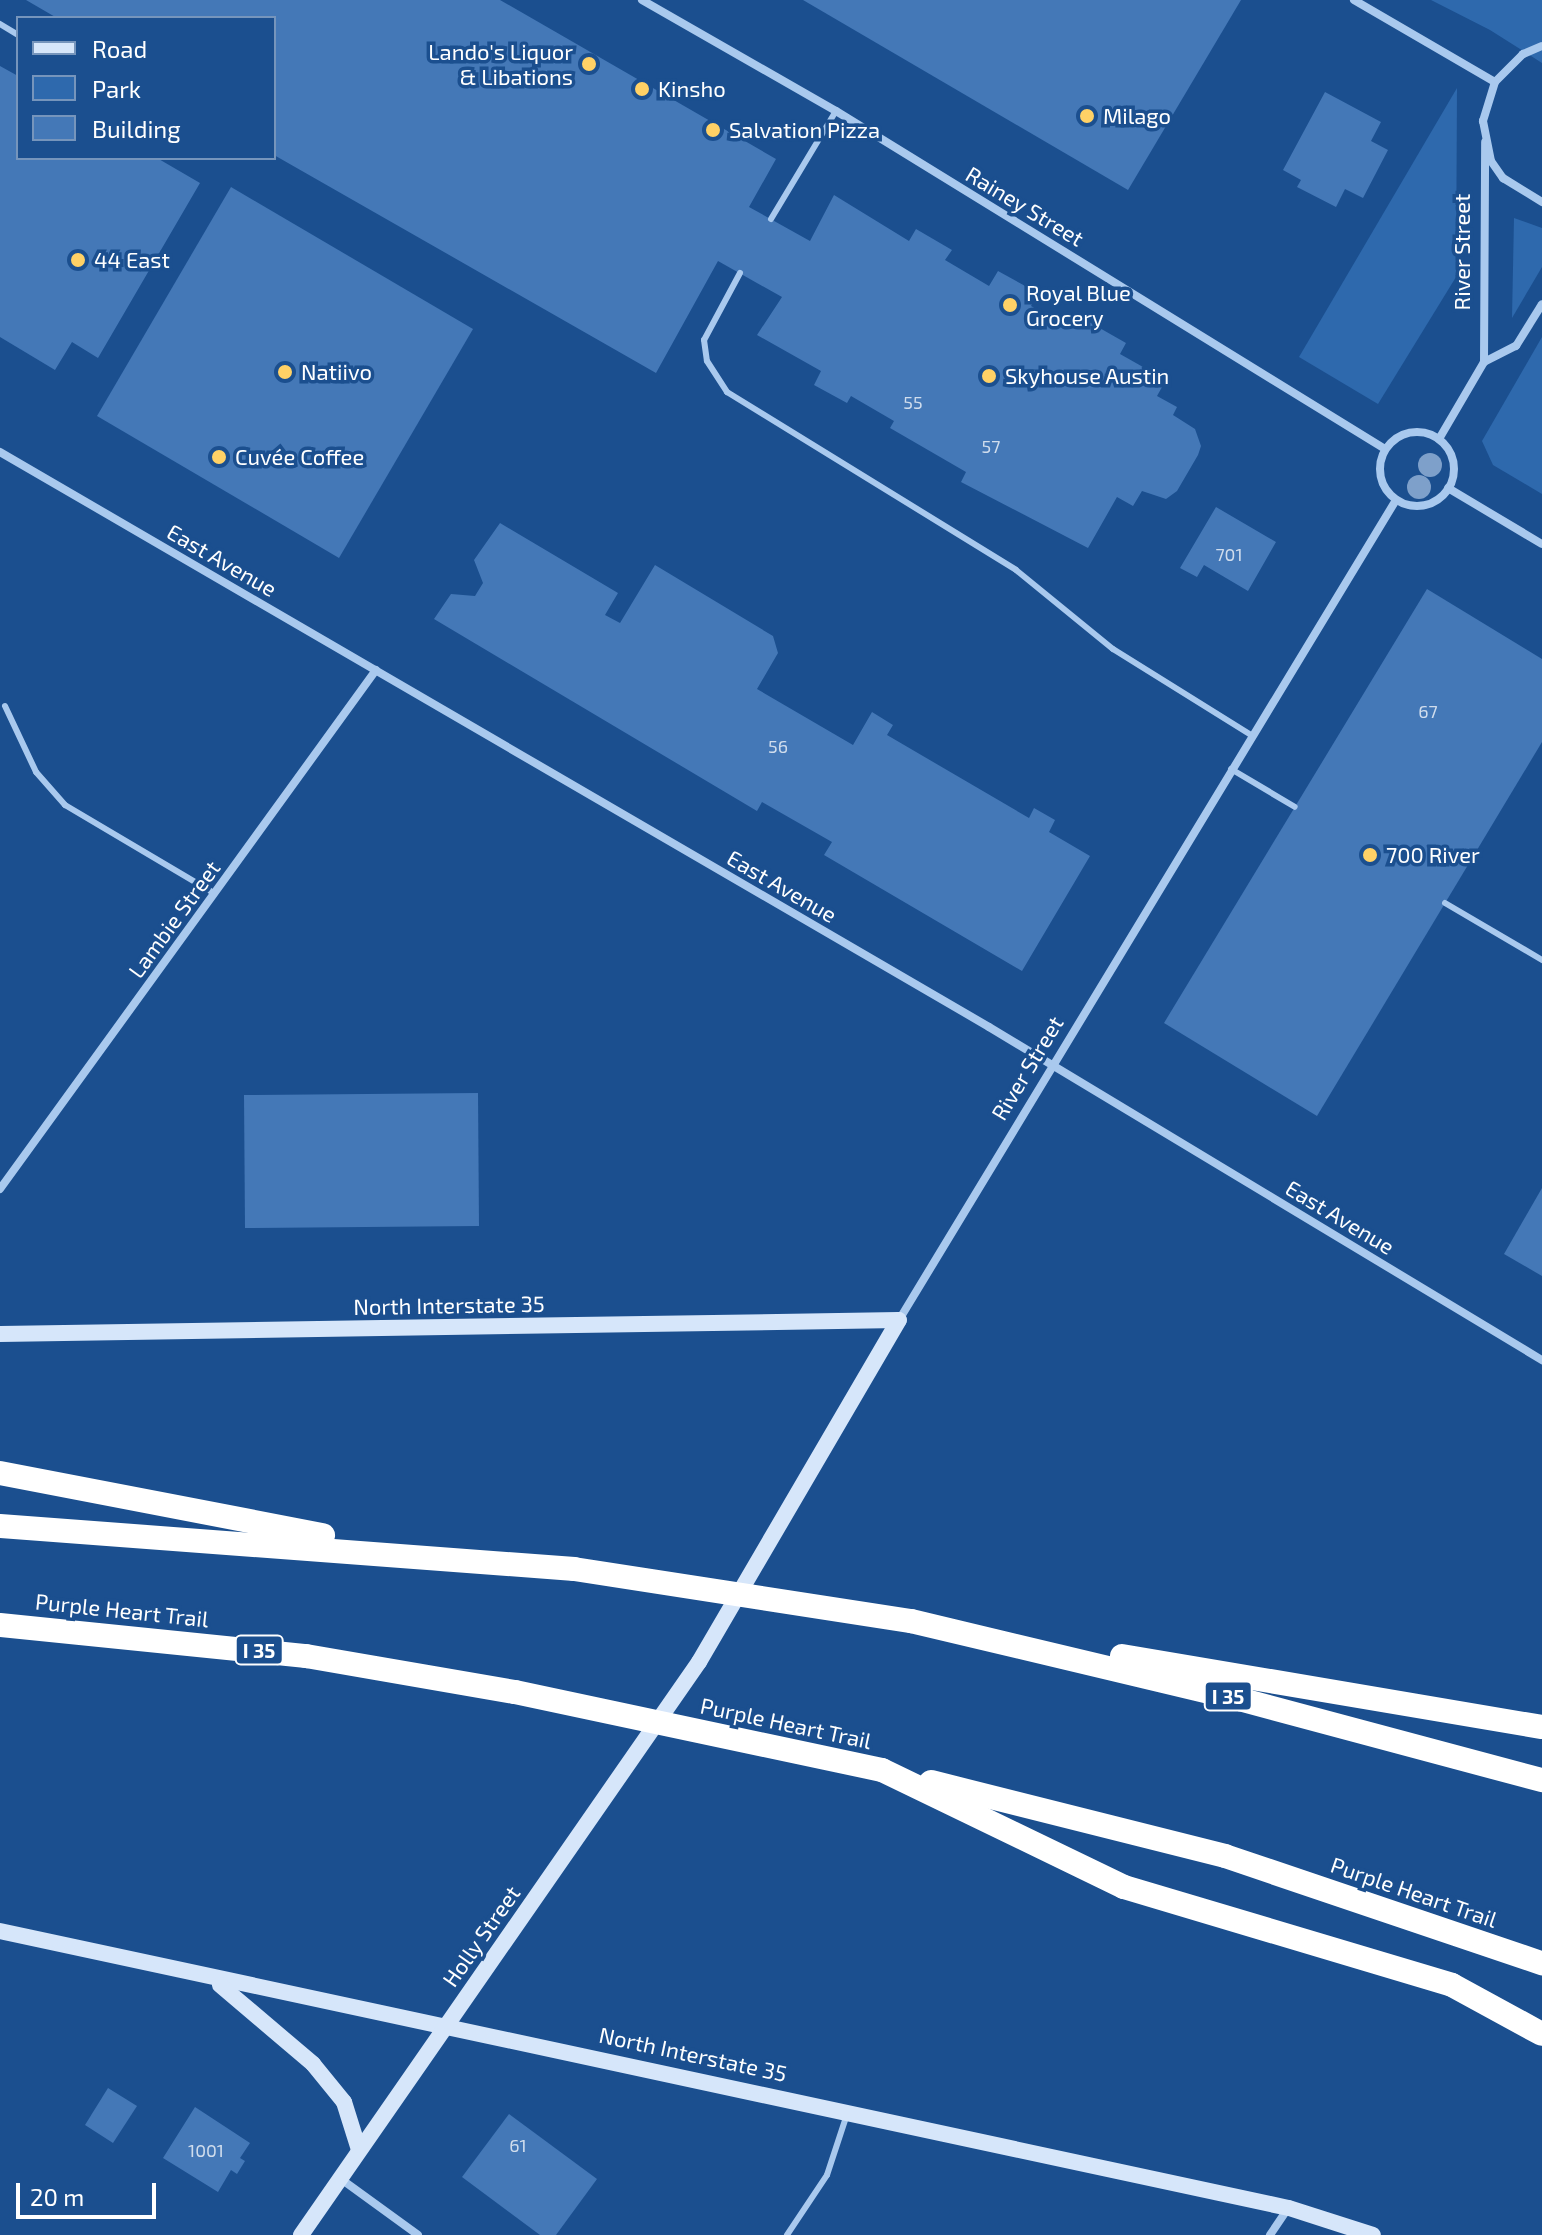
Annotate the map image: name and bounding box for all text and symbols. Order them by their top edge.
legend [16,16,276,160]
text: Road [92,34,147,63]
place label: Lando's Liquor & Libations [428,38,573,90]
marker: Lando's Liquor & Libations [580,55,598,73]
text: Park [92,74,141,103]
place label: Kinsho [658,76,726,102]
marker: Kinsho [633,80,651,98]
place label: Milago [1103,103,1171,129]
marker: Milago [1078,107,1096,125]
text: Building [92,114,181,143]
place label: Salvation Pizza [729,117,880,143]
marker: Salvation Pizza [704,121,722,139]
street label: Rainey Street [961,160,1089,252]
street label: River Street [1449,193,1475,311]
place label: 44 East [94,247,170,273]
marker: 44 East [69,251,87,269]
place label: Royal Blue Grocery [1026,279,1131,330]
marker: Royal Blue Grocery [1001,296,1019,314]
place label: Natiivo [301,359,372,385]
marker: Natiivo [276,363,294,381]
place label: Skyhouse Austin [1005,363,1170,389]
marker: Skyhouse Austin [980,367,998,385]
house number: 55 [903,391,923,413]
house number: 57 [982,435,1000,457]
place label: Cuvée Coffee [235,444,364,470]
marker: Cuvée Coffee [210,448,228,466]
street label: East Avenue [162,518,282,602]
house number: 701 [1215,543,1243,565]
house number: 67 [1418,700,1438,722]
house number: 56 [768,735,788,757]
place label: 700 River [1386,842,1480,868]
street label: East Avenue [722,844,842,928]
marker: 700 River [1361,846,1379,864]
street label: Lambie Street [123,855,225,983]
street label: River Street [985,1011,1069,1125]
street label: East Avenue [1281,1174,1399,1260]
street label: North Interstate 35 [353,1290,545,1320]
street label: Purple Heart Trail [34,1588,210,1632]
road number: I 35 [233,1634,285,1666]
road number: I 35 [1202,1680,1254,1712]
street label: Purple Heart Trail [698,1692,874,1754]
street label: Purple Heart Trail [1327,1851,1501,1933]
street label: Holly Street [437,1880,525,1992]
street label: North Interstate 35 [597,2021,789,2087]
house number: 61 [509,2134,527,2156]
house number: 1001 [188,2139,224,2161]
scale bar [20,2167,160,2217]
text: 20 m [30,2182,84,2211]

